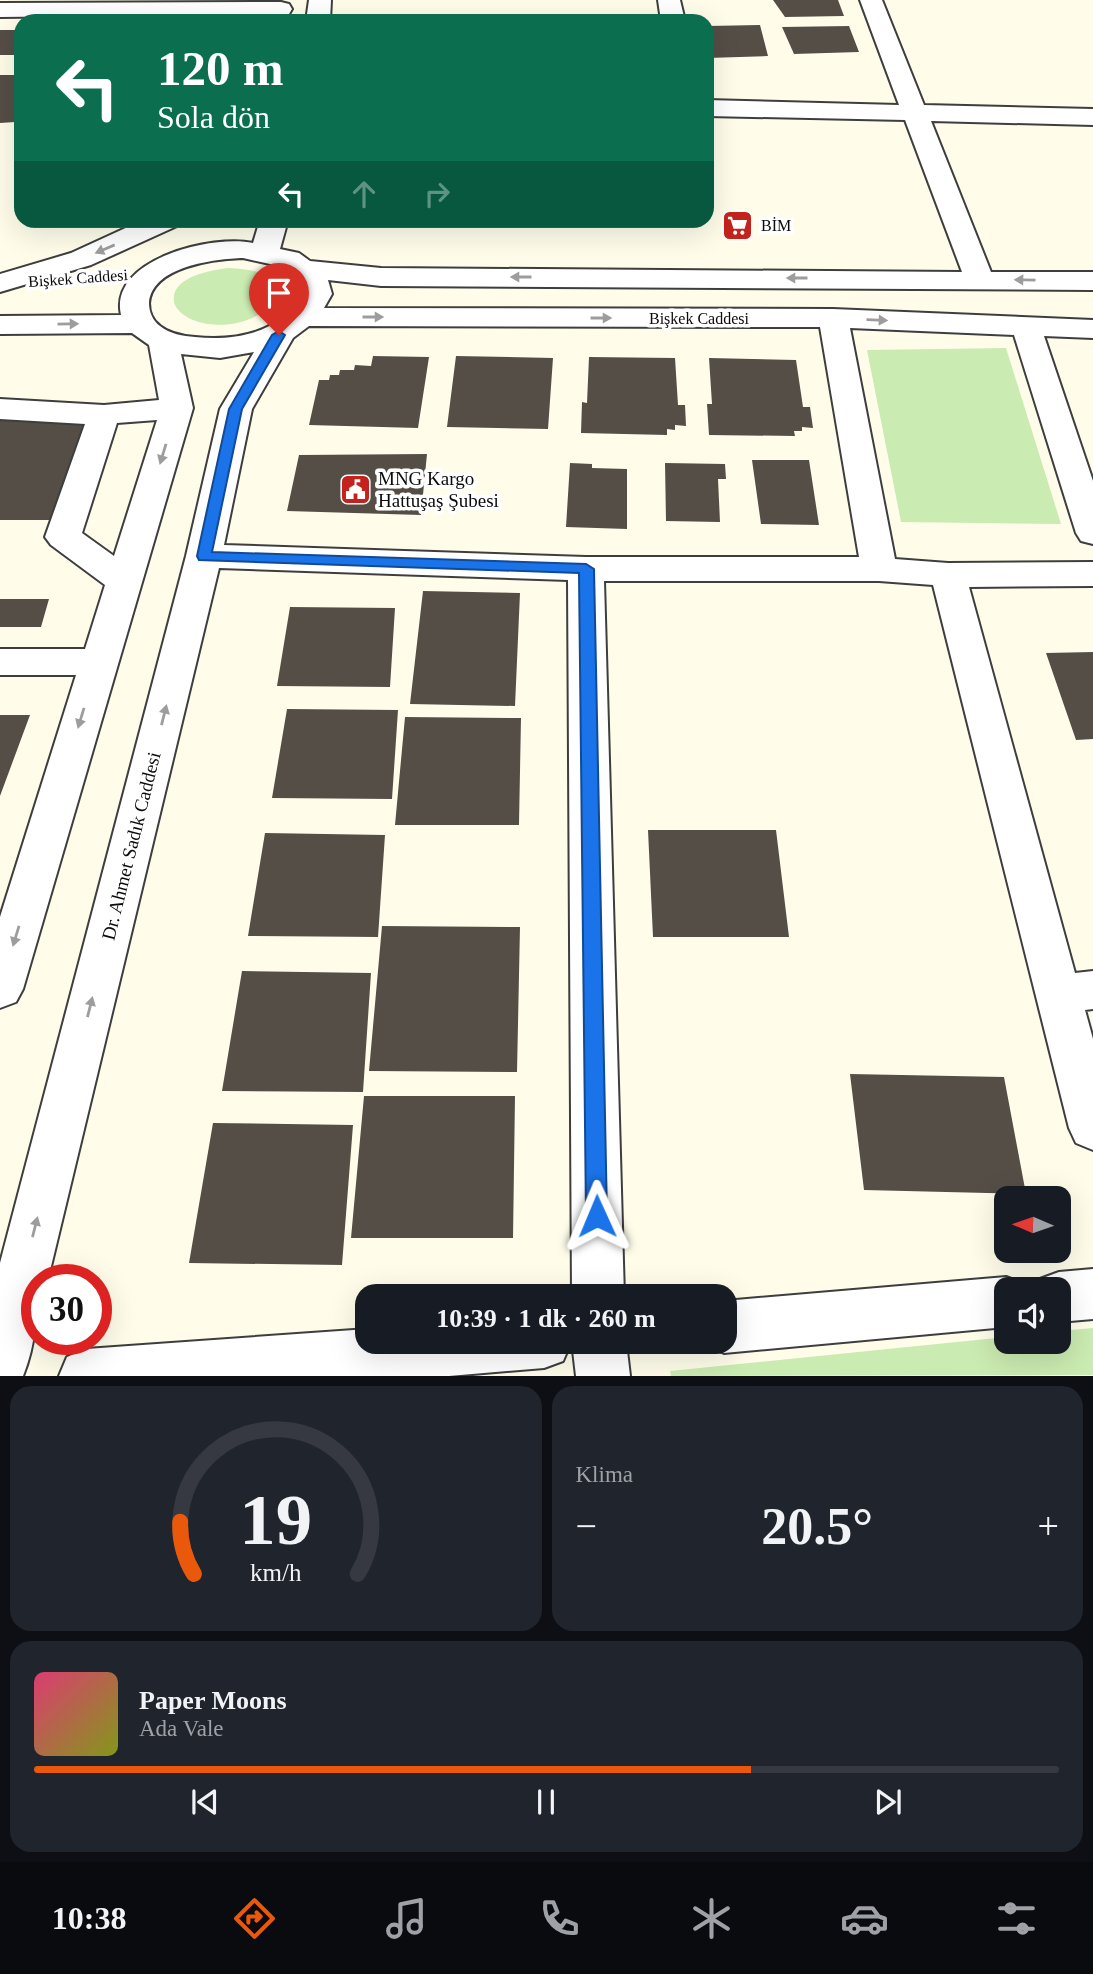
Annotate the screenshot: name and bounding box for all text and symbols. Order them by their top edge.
text: 120 m [157,41,284,96]
icon: left [42,42,133,133]
text: Sola dön [157,99,270,135]
icon: left [272,175,310,213]
icon: ahead [345,175,383,213]
icon: right [418,175,456,213]
supermarket icon: BİM [721,208,755,242]
place label: BİM [761,217,791,234]
one-way arrow [94,244,115,255]
pin [249,263,309,335]
street label: Bişkek Caddesi [28,266,129,291]
one-way arrow [510,271,532,283]
one-way arrow [786,272,808,284]
icon: arrive [260,274,298,312]
one-way arrow [1014,274,1036,285]
street label: Bişkek Caddesi [649,310,750,328]
one-way arrow [362,311,384,323]
one-way arrow [590,312,612,324]
one-way arrow [866,314,888,325]
one-way arrow [57,318,79,330]
one-way arrow [158,443,168,464]
place label: MNG Kargo Hattuşaş Şubesi [378,468,499,511]
public building icon: MNG Kargo Hattuşaş Şubesi [338,472,372,506]
one-way arrow [159,704,170,726]
one-way arrow [76,708,86,729]
street label: Dr. Ahmet Sadık Caddesi [97,750,165,942]
one-way arrow [10,925,21,946]
one-way arrow [85,996,96,1018]
position arrow [560,1179,634,1253]
north arrow [994,1186,1071,1264]
map controls [994,1186,1071,1354]
one-way arrow [30,1216,41,1238]
speed limit sign: 30 [21,1264,112,1355]
button: sound [994,1277,1071,1354]
text: 10:39 · 1 dk · 260 m [436,1304,656,1333]
text: Klima [576,1462,633,1487]
text: 19 [239,1480,312,1561]
text: 20.5° [761,1498,873,1555]
text: − [576,1505,597,1547]
text: + [1038,1505,1059,1547]
text: km/h [250,1559,302,1586]
text: Paper Moons [139,1686,287,1715]
text: Ada Vale [139,1716,224,1741]
icon: previous [186,1783,224,1821]
icon: pause [527,1783,565,1821]
icon: next [869,1783,907,1821]
icon: directions [230,1894,279,1943]
icon: music [382,1894,431,1943]
icon: phone [535,1894,584,1943]
icon: climate [687,1894,736,1943]
icon: car [840,1894,889,1943]
icon: filters [992,1894,1041,1943]
text: 10:38 [52,1900,126,1936]

